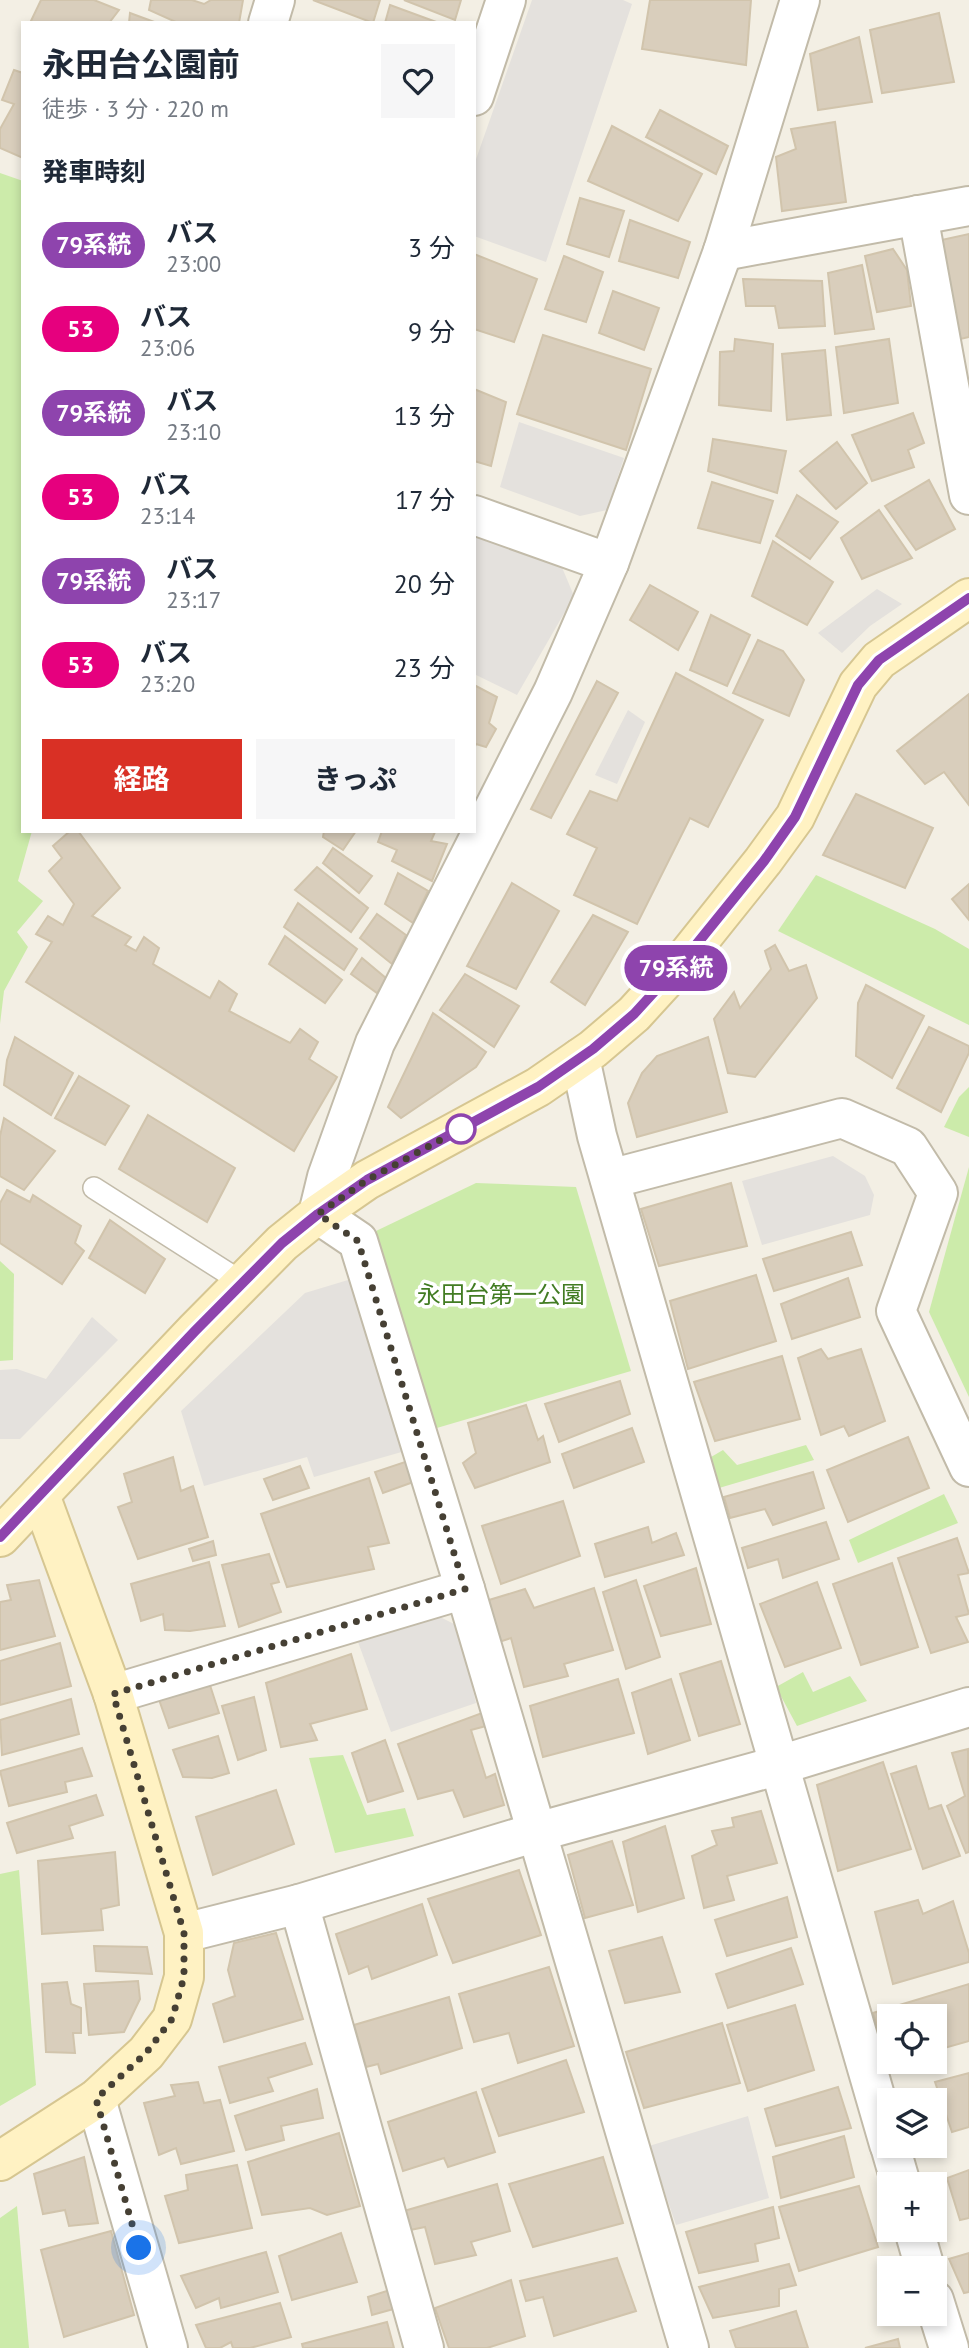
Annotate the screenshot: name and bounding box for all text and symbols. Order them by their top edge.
text: 永田台公園前 [42,42,240,85]
button: heart [381,44,455,118]
text: 徒歩 · 3 分 · 220 m [42,94,229,123]
text: 発車時刻 [42,155,146,188]
text: バス [166,216,218,249]
text: 79系統 [56,229,131,260]
text: 3 分 [408,231,455,264]
text: 23:00 [166,249,221,278]
text: バス [140,300,192,333]
text: 53 [67,313,94,344]
text: 9 分 [408,315,455,348]
text: 23:06 [140,333,195,362]
text: バス [166,384,218,417]
text: 79系統 [56,397,131,428]
text: 13 分 [394,399,455,432]
text: 23:10 [166,417,221,446]
text: バス [140,468,192,501]
text: 53 [67,481,94,512]
text: 17 分 [395,483,455,516]
text: 23:14 [140,501,195,530]
text: バス [166,552,218,585]
text: 79系統 [56,565,131,596]
text: 20 分 [394,567,455,600]
text: 23:17 [166,585,221,614]
text: バス [140,636,192,669]
text: 53 [67,649,94,680]
text: 23 分 [394,651,455,684]
text: 23:20 [140,669,195,698]
button: 経路 [42,739,242,819]
button: きっぷ [256,739,455,819]
line badge: 79系統 [627,945,725,991]
text: 79系統 [638,952,714,983]
unlabelled marker [446,1114,476,1144]
park label: 永田台第一公園 [417,1279,585,1310]
map controls [877,2004,947,2326]
button: locate [877,2004,947,2074]
button: layers [877,2088,947,2158]
button: + [877,2172,947,2242]
your location [121,2230,156,2265]
button: − [877,2256,947,2326]

